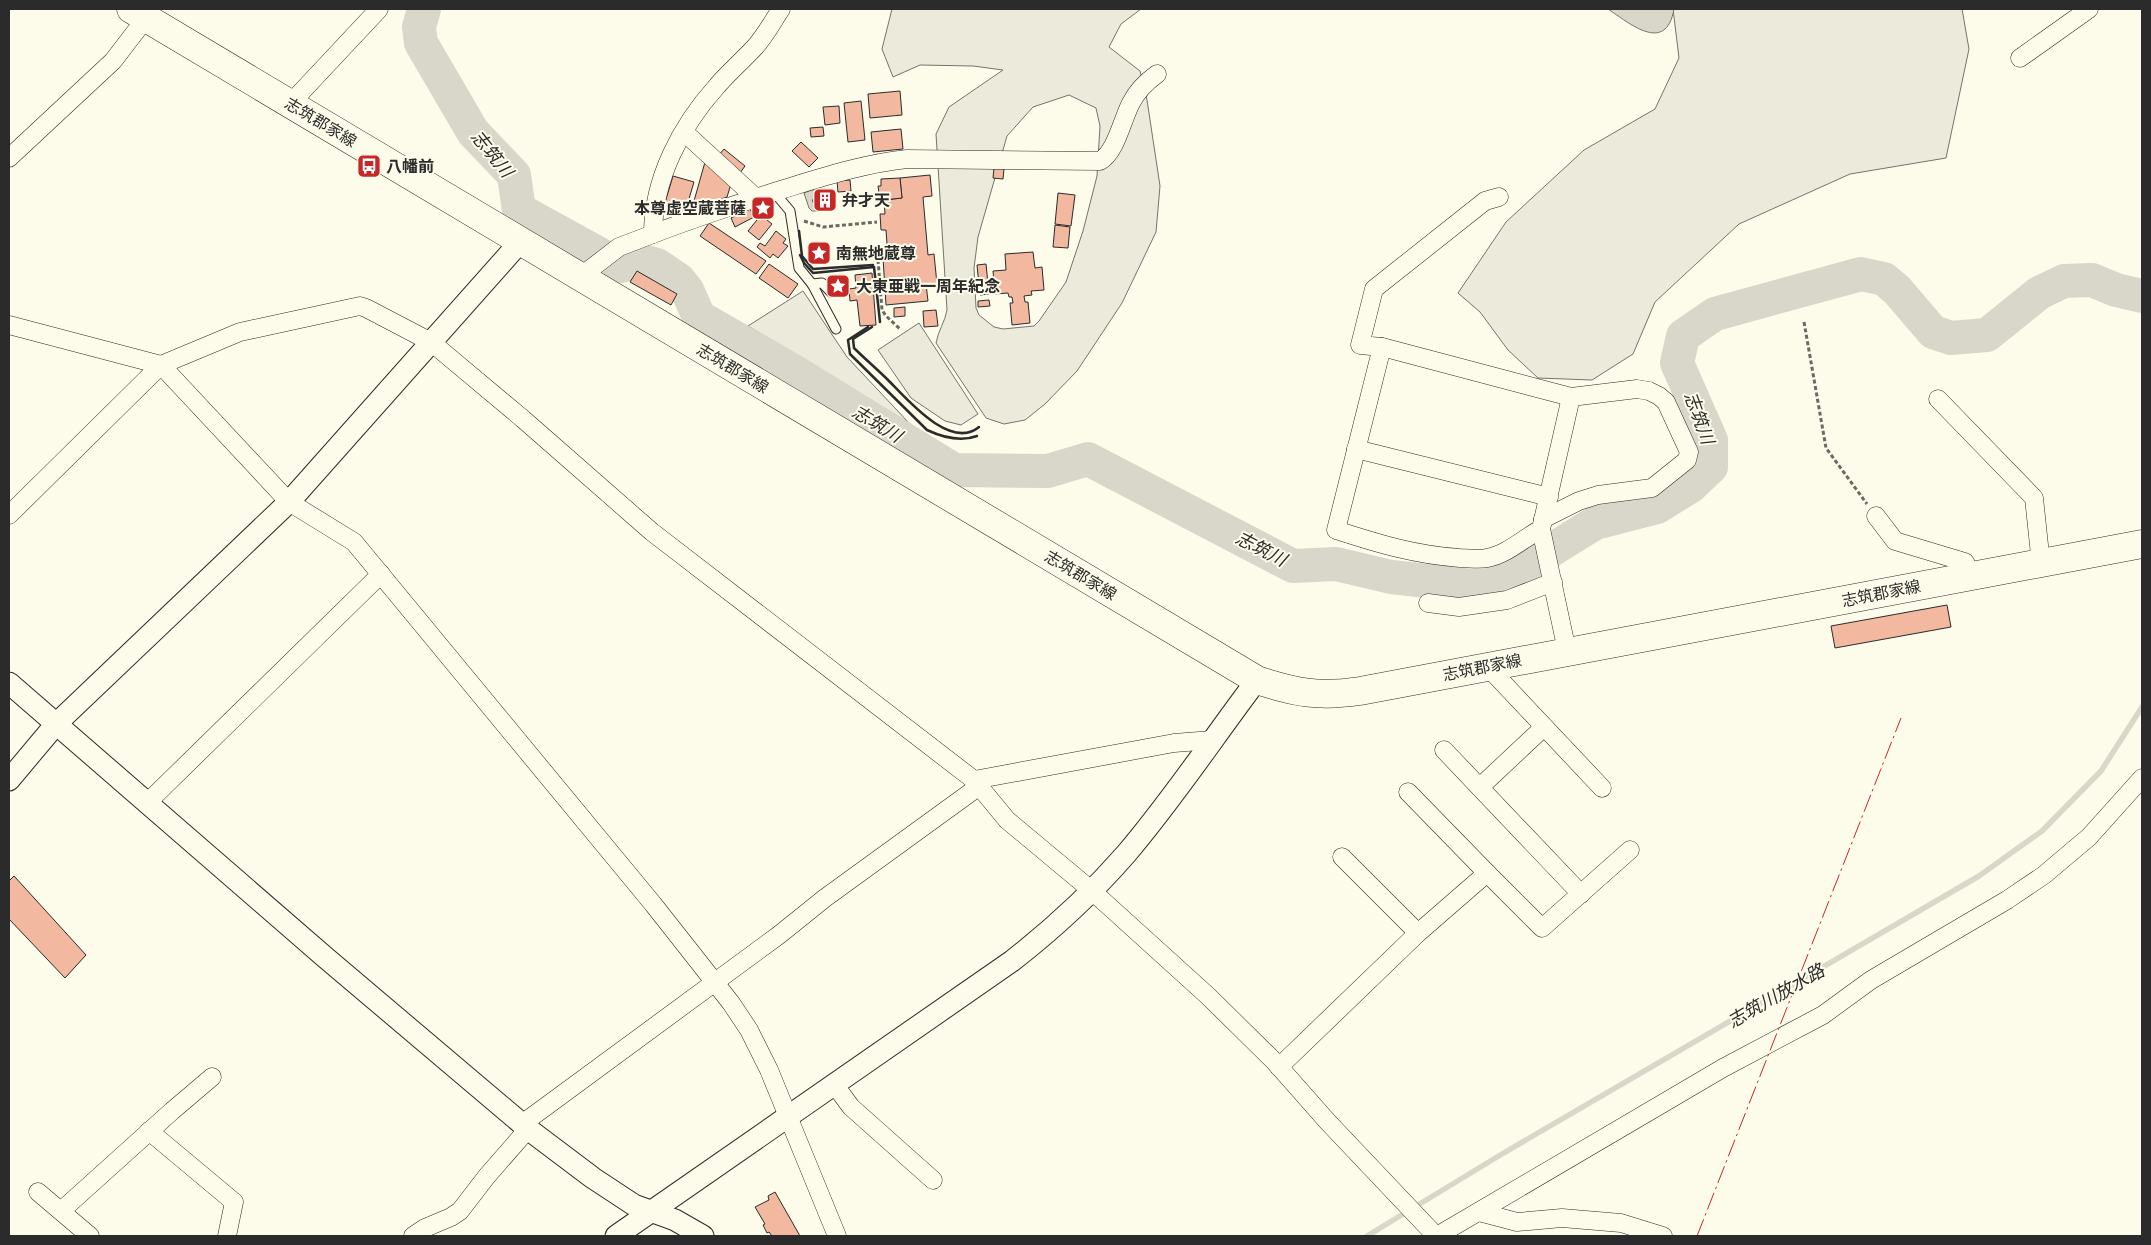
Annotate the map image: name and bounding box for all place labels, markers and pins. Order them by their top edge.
bus stop icon: 八幡前 [356,153,382,179]
place label: 八幡前 [386,155,434,178]
building icon: 弁才天 [812,187,838,213]
place label: 弁才天 [842,189,890,212]
place icon: 本尊虚空蔵菩薩 [750,195,776,221]
place label: 本尊虚空蔵菩薩 [634,197,746,220]
place icon: 南無地蔵尊 [806,240,832,266]
place label: 南無地蔵尊 [836,242,916,265]
place icon: 大東亜戦一周年紀念 [825,273,851,299]
place label: 大東亜戦一周年紀念 [856,275,1000,298]

